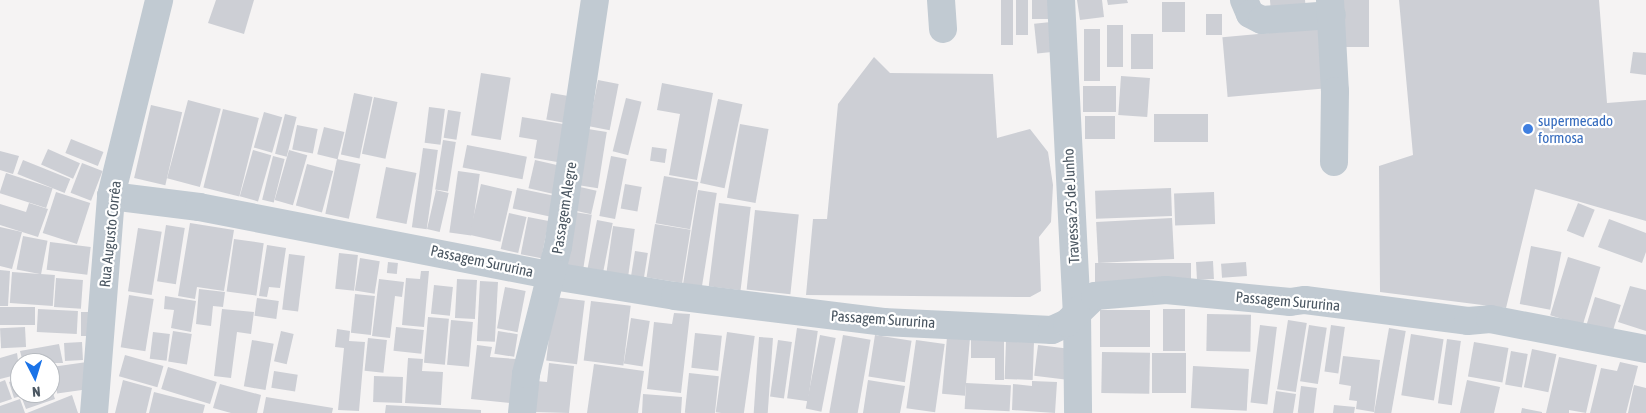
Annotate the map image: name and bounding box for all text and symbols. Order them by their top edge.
place label: supermecado formosa [1538,111,1613,146]
marker: supermecado formosa [1522,123,1534,135]
street label: Travessa 25 de Junho [1059,148,1083,264]
street label: Passagem Alegre [548,161,580,255]
street label: Rua Augusto Corrêa [95,180,125,288]
street label: Passagem Sururina [429,241,535,281]
street label: Passagem Sururina [1235,287,1341,315]
street label: Passagem Sururina [830,306,936,332]
north arrow [10,353,60,403]
text: N [31,384,41,400]

